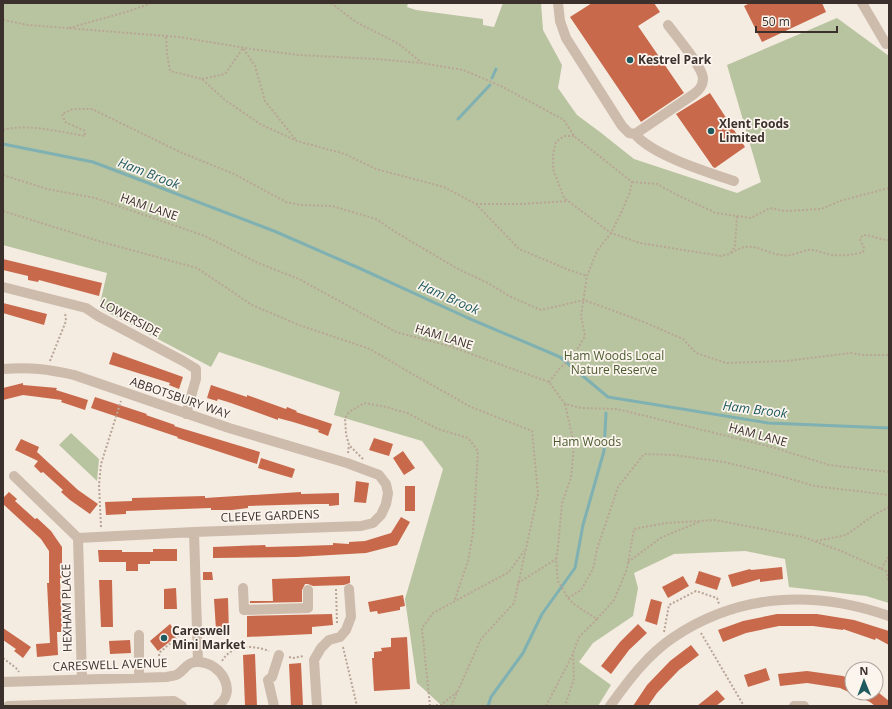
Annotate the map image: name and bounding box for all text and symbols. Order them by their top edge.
scale bar [756,8,837,34]
text: 50 m [762,13,790,30]
place label: Kestrel Park [638,51,712,68]
marker: Kestrel Park [625,55,635,65]
place label: Xlent Foods Limited [719,115,789,146]
marker: Xlent Foods Limited [706,126,716,136]
water label: Ham Brook [116,153,183,193]
street label: HAM LANE [118,189,180,224]
water label: Ham Brook [416,276,483,319]
street label: LOWERSIDE [97,295,163,341]
street label: HAM LANE [413,320,475,353]
park label: Ham Woods Local Nature Reserve [564,347,664,378]
street label: ABBOTSBURY WAY [128,372,233,423]
water label: Ham Brook [722,396,789,422]
street label: HAM LANE [727,419,789,450]
park label: Ham Woods [553,433,621,450]
street label: CLEEVE GARDENS [220,505,320,526]
street label: HEXHAM PLACE [57,564,76,652]
place label: Careswell Mini Market [172,622,245,653]
marker: Careswell Mini Market [159,633,169,643]
street label: CARESWELL AVENUE [52,654,168,675]
north arrow [844,661,884,701]
text: N [859,663,868,678]

